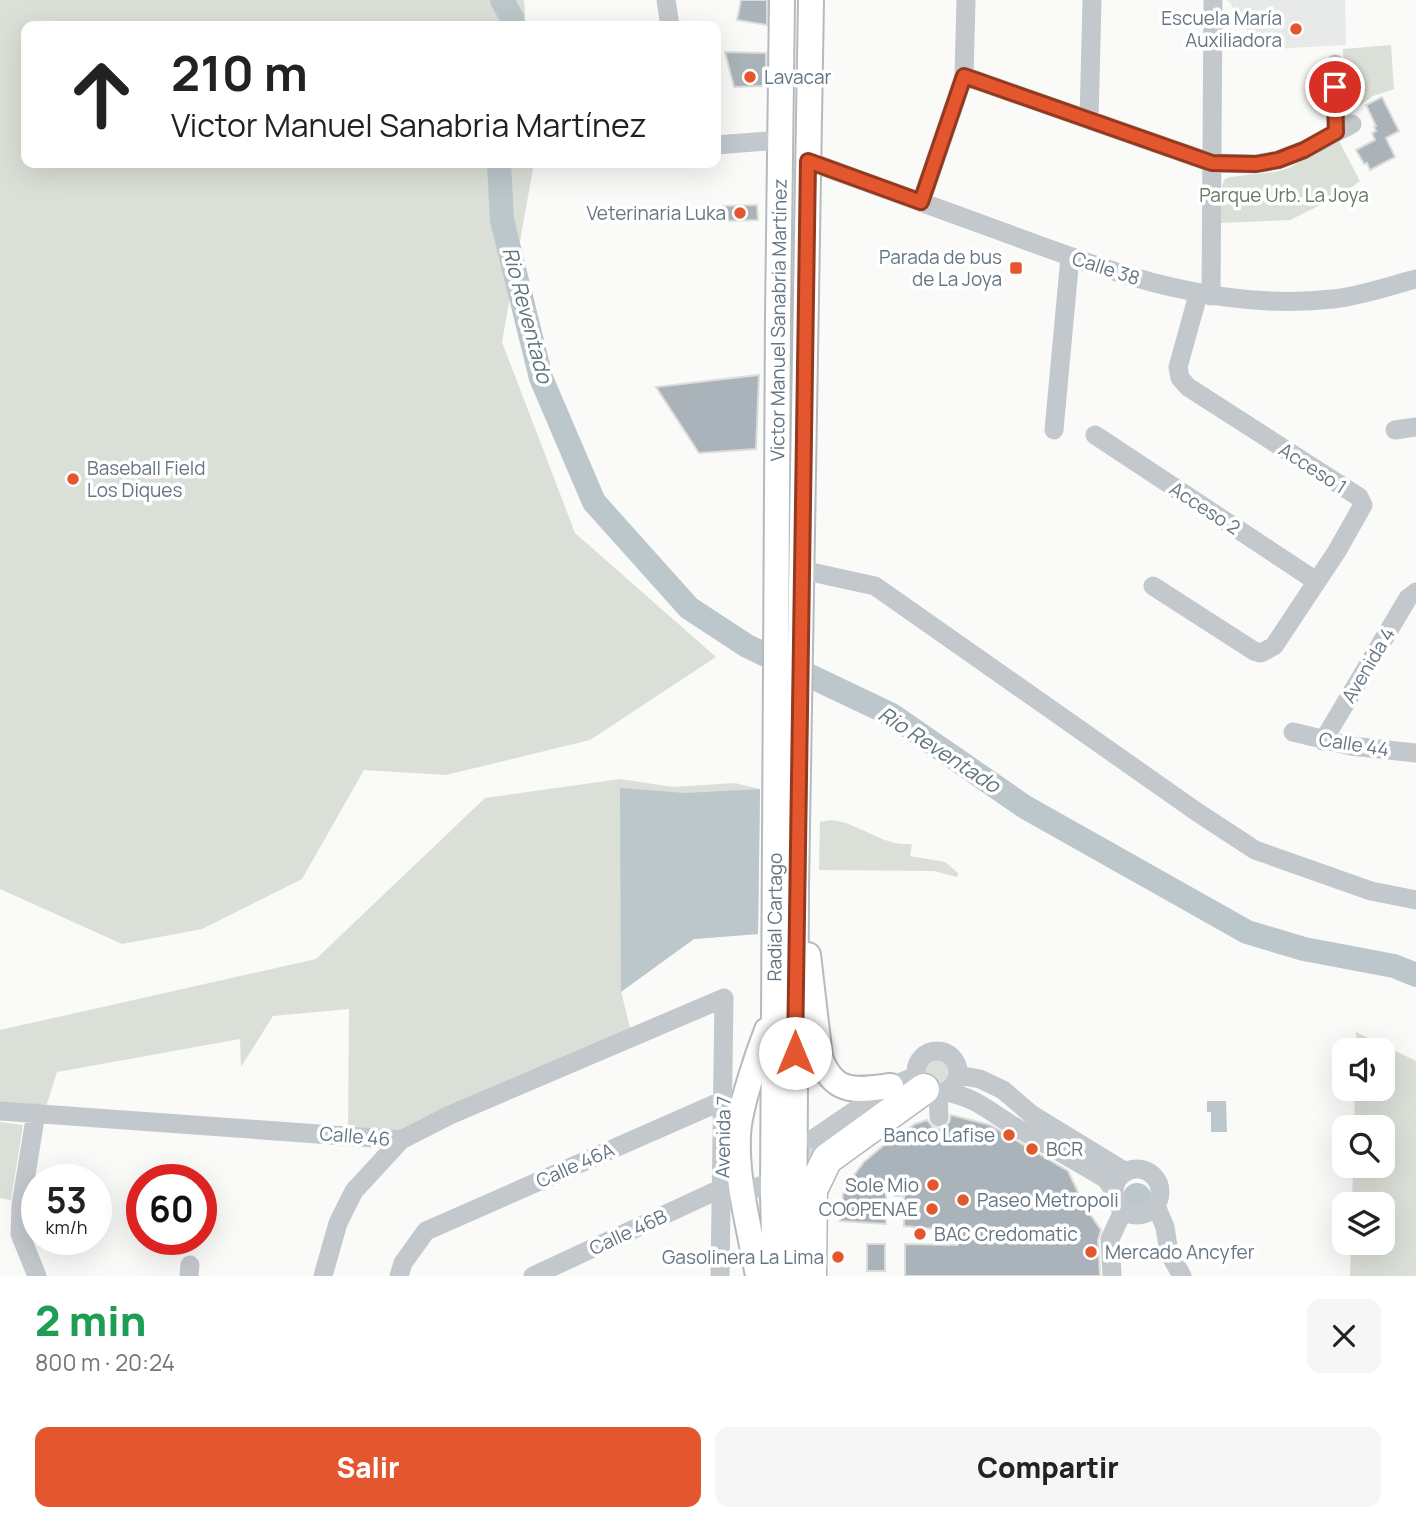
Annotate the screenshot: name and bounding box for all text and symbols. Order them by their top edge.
place label: Escuela María Auxiliadora [1161,5,1282,53]
marker: Escuela María Auxiliadora [1288,21,1304,37]
text: 210 m [171,39,308,106]
icon: ahead [56,49,147,140]
pin [1305,57,1365,117]
place label: Lavacar [764,64,832,90]
icon: arrive [1316,68,1354,106]
marker: Lavacar [742,69,758,85]
text: Victor Manuel Sanabria Martínez [171,103,647,147]
street label: Victor Manuel Sanabria Martínez [764,179,793,461]
park label: Parque Urb. La Joya [1199,182,1369,208]
place label: Veterinaria Luka [587,200,726,226]
marker: Veterinaria Luka [732,205,748,221]
water label: Rio Reventado [496,244,560,387]
place label: Parada de bus de La Joya [879,244,1002,292]
street label: Calle 38 [1069,245,1143,291]
marker: Parada de bus de La Joya [1008,260,1024,276]
street label: Acceso 1 [1274,436,1352,500]
place label: Baseball Field Los Diques [87,455,206,503]
marker: Baseball Field Los Diques [65,471,81,487]
street label: Acceso 2 [1165,475,1245,541]
street label: Avenida 4 [1335,622,1401,708]
water label: Rio Reventado [873,699,1007,800]
street label: Calle 44 [1317,726,1391,762]
street label: Radial Cartago [761,853,788,981]
position arrow [758,1016,832,1090]
map controls [1332,1038,1395,1255]
button: sound [1332,1038,1395,1101]
street label: Avenida 7 [709,1096,737,1178]
button: search [1332,1115,1395,1178]
street label: Calle 46 [319,1120,391,1152]
place label: Banco Lafise [884,1122,995,1148]
marker: Banco Lafise [1001,1127,1017,1143]
street label: Calle 46A [532,1136,618,1194]
place label: BCR [1046,1136,1083,1162]
marker: BCR [1024,1141,1040,1157]
speed limit sign: 60 [126,1164,217,1255]
place label: Sole Mio [845,1172,919,1198]
text: 53 [46,1176,87,1224]
marker: Sole Mio [925,1177,941,1193]
place label: Paseo Metropoli [977,1187,1119,1213]
marker: Paseo Metropoli [955,1192,971,1208]
button: layers [1332,1192,1395,1255]
place label: COOPENAE [819,1196,918,1222]
marker: COOPENAE [924,1201,940,1217]
street label: Calle 46B [585,1203,671,1261]
text: km/h [46,1215,87,1239]
place label: BAC Credomatic [934,1221,1078,1247]
marker: BAC Credomatic [912,1226,928,1242]
place label: Mercado Ancyfer [1105,1239,1255,1265]
place label: Gasolinera La Lima [662,1244,824,1270]
marker: Mercado Ancyfer [1083,1244,1099,1260]
marker: Gasolinera La Lima [830,1249,846,1265]
text: 2 min [35,1291,146,1349]
button: close [1307,1299,1381,1373]
text: 800 m · 20:24 [35,1346,175,1378]
button: Salir [35,1427,701,1507]
button: Compartir [715,1427,1381,1507]

